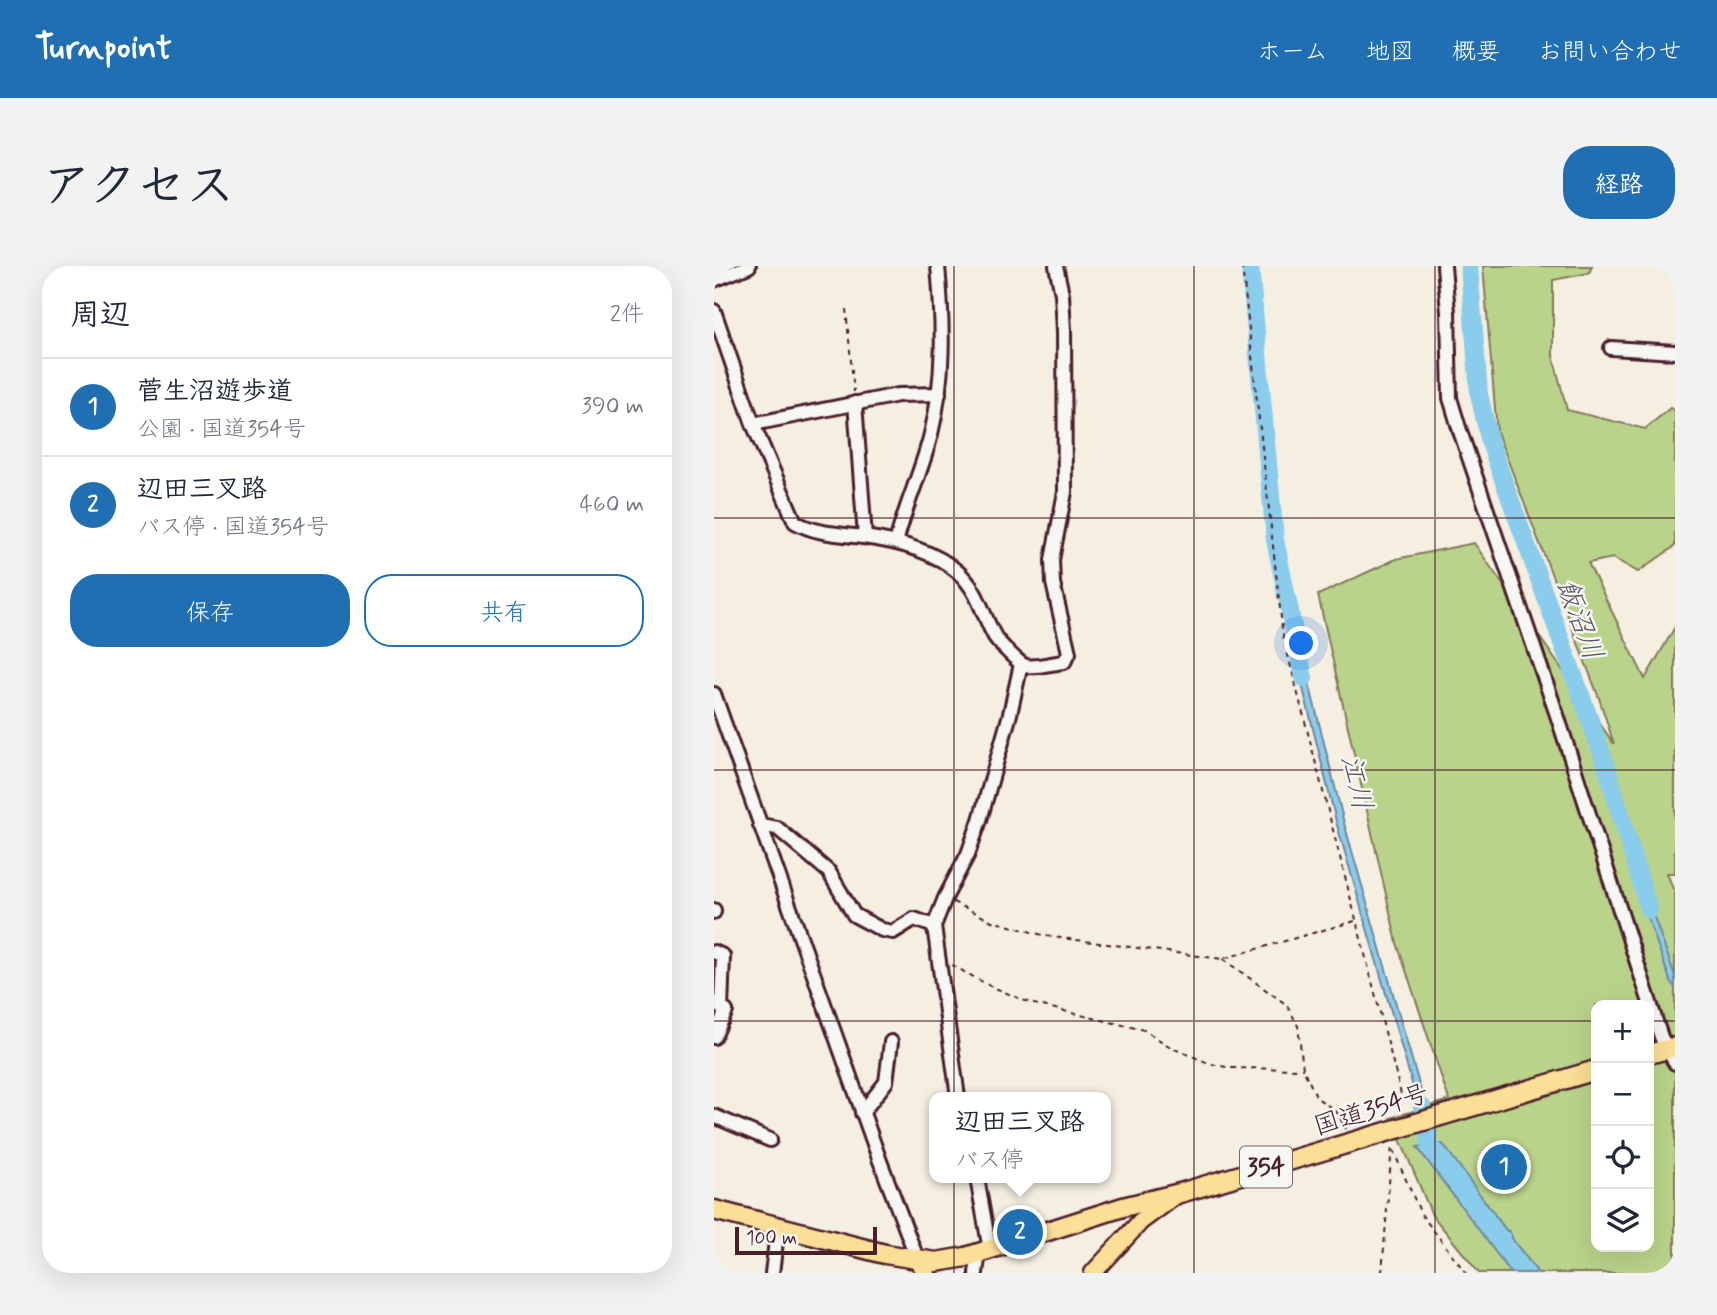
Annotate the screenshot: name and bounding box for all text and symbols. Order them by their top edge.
text: Turnpoint [35,27,172,71]
text: ホーム [1257,37,1328,68]
text: 地図 [1366,37,1414,68]
text: 概要 [1452,37,1500,68]
text: お問い合わせ [1538,37,1682,68]
button: 経路 [1563,146,1675,219]
text: アクセス [42,155,235,220]
text: 周辺 [70,296,130,335]
text: 2件 [610,300,644,330]
text: 菅生沼遊歩道 [137,375,293,409]
text: 1 [88,392,98,422]
text: 390 m [582,392,644,422]
text: 公園 · 国道354号 [137,415,306,445]
text: 辺田三叉路 [137,473,267,507]
text: 2 [87,490,99,520]
text: 460 m [580,490,644,520]
text: バス停 · 国道354号 [137,513,329,543]
button: 保存 [70,574,350,647]
button: 共有 [364,574,644,647]
water label: 飯沼川 [1547,574,1610,666]
your location [1284,626,1318,660]
water label: 江川 [1331,751,1380,814]
map controls [1591,1000,1654,1252]
button: + [1591,1000,1654,1063]
button: − [1591,1063,1654,1126]
street label: 国道354号 [1310,1077,1433,1145]
popup [929,1092,1111,1183]
text: 辺田三叉路 [955,1106,1085,1140]
button: locate [1591,1126,1654,1189]
pin: 1 [1481,1141,1527,1193]
text: バス停 [955,1146,1024,1176]
road number: 354 [1240,1146,1292,1188]
button: layers [1591,1189,1654,1252]
pin: 2 [997,1206,1043,1258]
scale bar [735,1224,877,1256]
text: 100 m [746,1226,797,1251]

